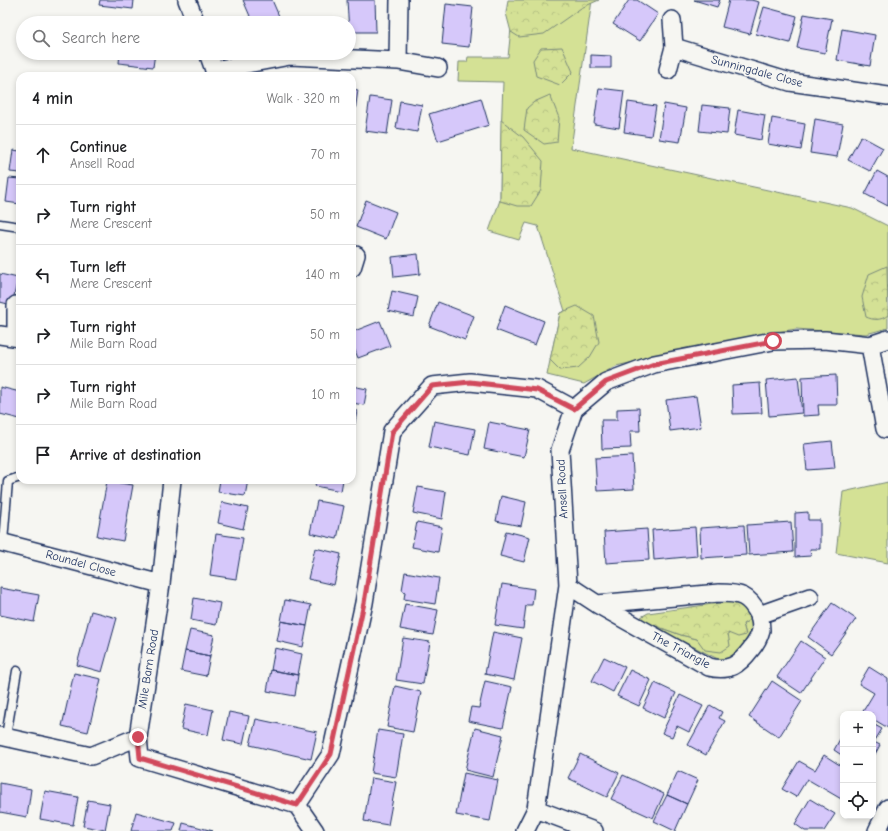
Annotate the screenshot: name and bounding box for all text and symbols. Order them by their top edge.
search box [16,16,356,60]
icon: search [30,27,52,49]
text: Search here [62,29,140,47]
street label: Sunningdale Close [710,52,804,90]
text: 4 min [32,89,73,108]
text: Walk · 320 m [266,91,340,106]
text: Continue [70,138,127,156]
icon: ahead [32,144,54,166]
text: 70 m [311,147,340,162]
text: Ansell Road [70,156,135,171]
text: Turn right [70,198,136,216]
icon: right [32,204,54,226]
text: 50 m [310,207,340,222]
text: Mere Crescent [70,216,152,231]
text: Turn left [70,258,126,276]
icon: left [32,264,54,286]
text: 140 m [306,267,340,282]
text: Mere Crescent [70,276,152,291]
text: Turn right [70,318,136,336]
icon: right [32,324,54,346]
text: 50 m [310,327,340,342]
route start [764,332,782,350]
text: Mile Barn Road [70,336,157,351]
text: Turn right [70,378,136,396]
icon: right [32,384,54,406]
text: 10 m [312,387,340,402]
text: Mile Barn Road [70,396,157,411]
icon: arrive [32,444,54,466]
text: Arrive at destination [70,446,201,464]
street label: Ansell Road [553,459,571,519]
street label: Roundel Close [44,547,118,579]
street label: Mile Barn Road [135,628,161,710]
street label: The Triangle [649,629,713,671]
map controls [840,711,876,819]
button: + [840,711,876,747]
route end [129,728,147,746]
button: − [840,747,876,783]
button: locate [840,783,876,819]

